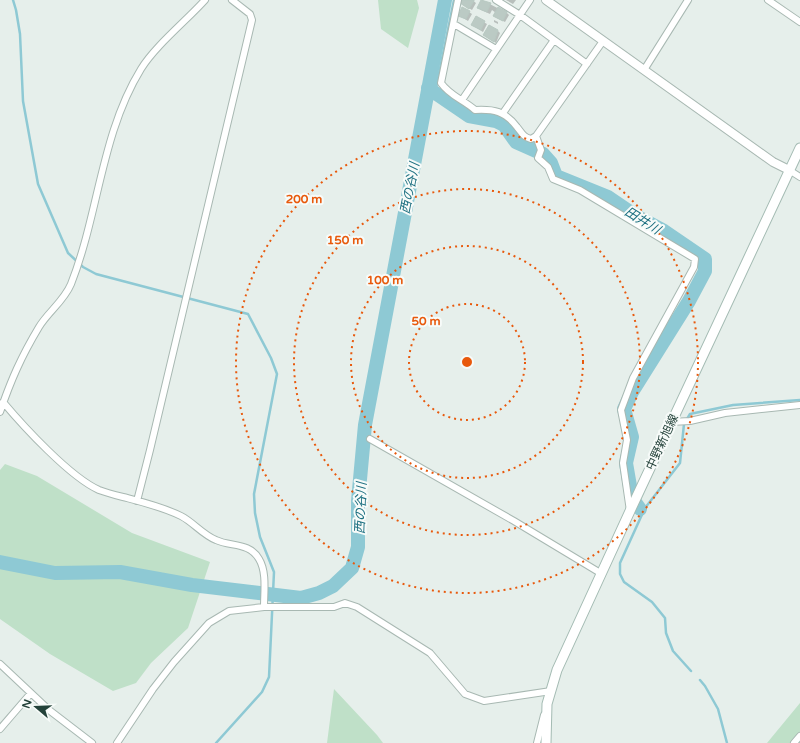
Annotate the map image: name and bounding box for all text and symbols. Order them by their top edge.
water label: 西の谷川 [397,159,423,215]
text: 200 m [286,192,322,206]
water label: 田井川 [622,204,665,239]
text: 150 m [327,233,363,247]
text: 100 m [367,273,403,287]
text: 50 m [411,314,441,328]
centre of rings [460,355,474,369]
street label: 中野新旭線 [643,412,681,472]
water label: 西の谷川 [352,480,370,534]
north arrow [16,687,56,727]
text: N [19,698,35,710]

